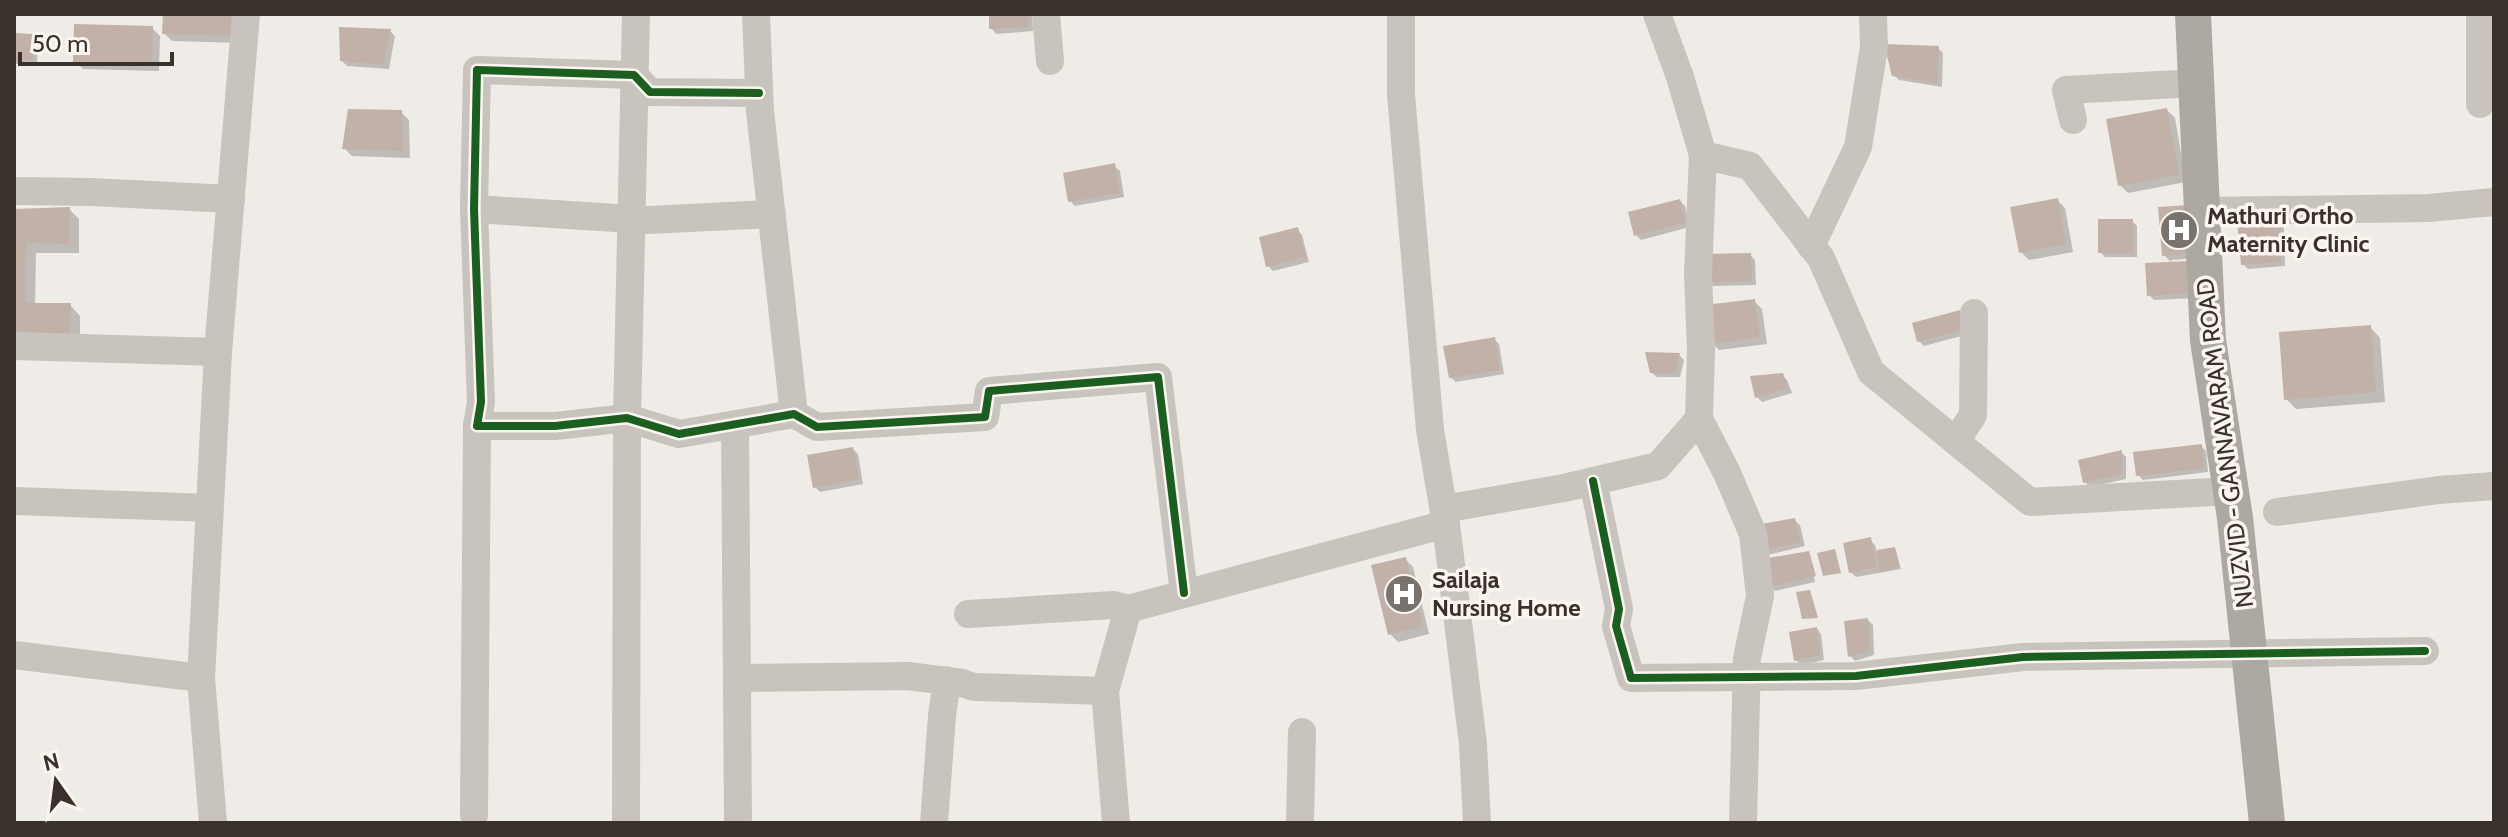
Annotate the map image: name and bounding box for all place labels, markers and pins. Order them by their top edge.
place label: Mathuri Ortho Maternity Clinic [2207,201,2369,258]
hospital icon: Mathuri Ortho Maternity Clinic [2158,209,2200,251]
place label: Sailaja Nursing Home [1432,565,1581,622]
hospital icon: Sailaja Nursing Home [1383,573,1425,615]

